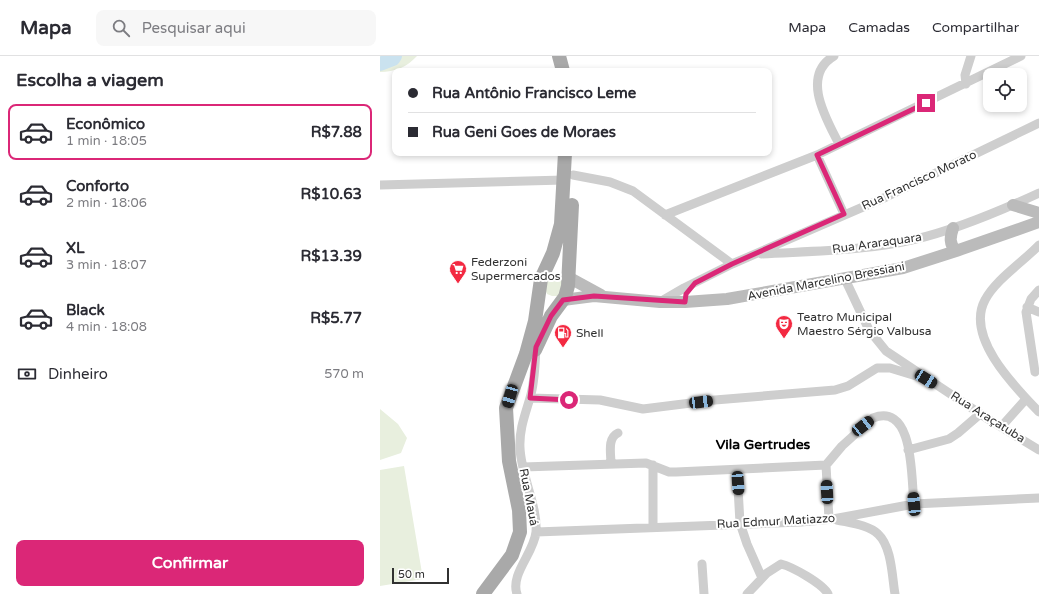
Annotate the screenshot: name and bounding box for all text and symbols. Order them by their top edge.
search box [96,10,376,46]
text: Mapa [20,17,72,39]
icon: search [110,17,132,39]
text: Pesquisar aqui [142,19,246,37]
text: Mapa [788,19,826,36]
text: Camadas [848,19,910,36]
text: Compartilhar [932,19,1019,36]
map controls [983,68,1027,112]
button: locate [983,68,1027,112]
text: Escolha a viagem [16,69,164,91]
text: Rua Antônio Francisco Leme [432,84,636,102]
route end [917,94,935,112]
icon: car [18,114,54,150]
text: Econômico [66,115,145,133]
text: R$7.88 [311,123,362,141]
text: Rua Geni Goes de Moraes [432,123,616,141]
text: 1 min · 18:05 [66,133,147,149]
street label: Rua Francisco Morato [859,147,979,213]
icon: car [18,176,54,212]
text: Conforto [66,177,129,195]
text: R$10.63 [300,185,362,203]
text: 2 min · 18:06 [66,195,147,211]
street label: Rua Araraquara [831,230,923,256]
icon: car [18,238,54,274]
text: XL [66,239,85,257]
text: R$13.39 [300,247,362,265]
place label: Federzoni Supermercados [471,255,561,283]
text: 3 min · 18:07 [66,257,147,273]
supermarket icon: Federzoni Supermercados [448,259,468,284]
street label: Avenida Marcelino Bressiani [746,259,906,303]
icon: car [18,300,54,336]
text: Black [66,301,105,319]
text: R$5.77 [310,309,362,327]
place label: Teatro Municipal Maestro Sérgio Valbusa [797,310,932,338]
theatre icon: Teatro Municipal Maestro Sérgio Valbusa [774,314,794,339]
text: 4 min · 18:08 [66,319,147,335]
fuel station icon: Shell [553,323,573,348]
place label: Shell [576,326,603,340]
icon: cash [16,363,38,385]
text: Dinheiro [48,365,108,383]
text: 570 m [324,366,364,382]
car [913,368,939,390]
car [501,383,519,409]
street label: Rua Araçatuba [948,389,1028,445]
route start [560,391,578,409]
car [688,395,714,409]
car [850,414,876,438]
district label: Vila Gertrudes [716,436,811,453]
street label: Rua Mauá [517,467,541,527]
car [731,471,745,495]
car [820,480,834,504]
car [907,492,921,516]
street label: Rua Edmur Matiazzo [716,511,836,531]
button: Confirmar [16,540,364,586]
scale bar [392,566,449,585]
text: 50 m [398,568,425,581]

